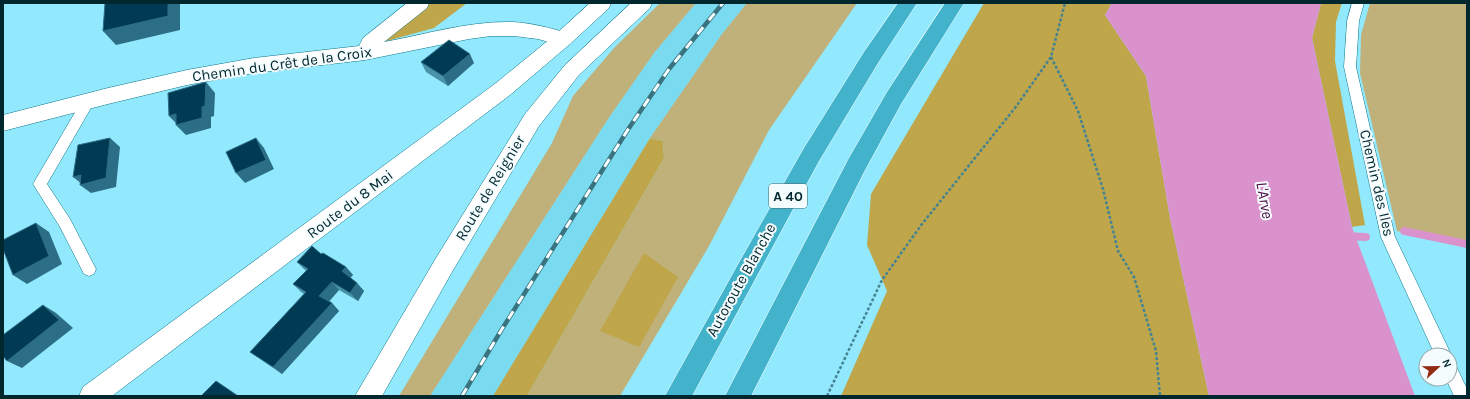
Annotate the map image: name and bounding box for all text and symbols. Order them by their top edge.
street label: Chemin du Crêt de la Croix [191,42,373,86]
street label: Chemin des Iles [1356,128,1398,238]
street label: Route de Reignier [451,131,529,244]
street label: Route du 8 Mai [303,166,397,242]
water label: L'Arve [1252,180,1278,220]
road number: A 40 [769,184,807,208]
street label: Autoroute Blanche [702,220,780,340]
north arrow [1418,347,1458,387]
text: N [1439,357,1454,370]

